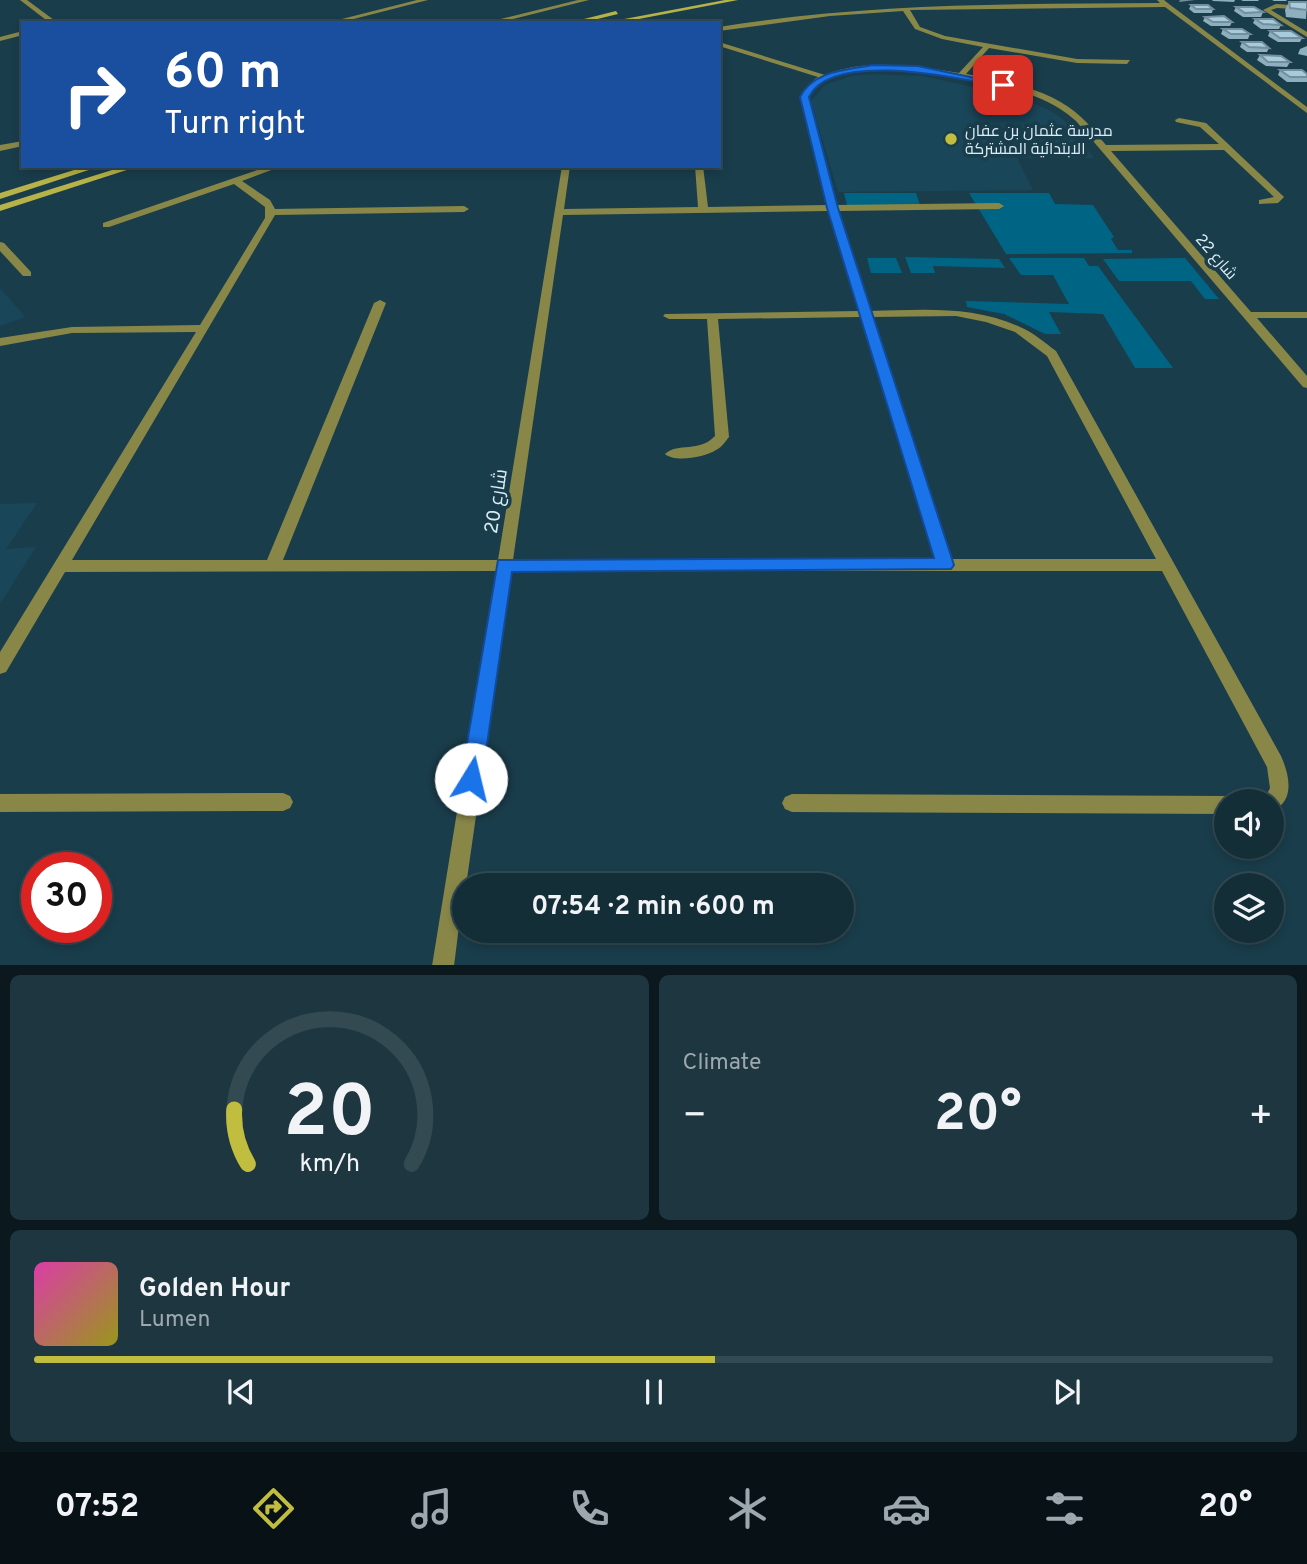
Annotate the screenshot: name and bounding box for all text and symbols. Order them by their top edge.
text: 60 m [164,44,282,106]
icon: right [49,49,140,140]
pin [973,55,1033,115]
icon: arrive [984,66,1022,104]
text: Turn right [164,105,306,145]
place label: مدرسة عثمان بن عفان الابتدائية المشتركة [965,122,1113,160]
marker: مدرسة عثمان بن عفان الابتدائية المشتركة [943,131,959,147]
street label: شارع 22 [1190,230,1241,284]
street label: شارع 20 [480,467,514,535]
position arrow [434,742,508,816]
map controls [1214,789,1284,943]
button: sound [1214,789,1284,859]
speed limit sign: 30 [21,852,112,943]
button: layers [1214,873,1284,943]
text: 07:54 · 2 min · 600 m [531,891,775,924]
text: Climate [683,1049,761,1078]
text: 20 [283,1070,375,1162]
text: 20° [934,1083,1022,1149]
text: − [683,1093,707,1142]
text: + [1248,1093,1273,1142]
text: km/h [299,1148,360,1180]
text: Golden Hour [139,1273,290,1306]
text: Lumen [139,1306,210,1335]
icon: previous [222,1373,260,1411]
icon: pause [635,1373,673,1411]
icon: next [1048,1373,1086,1411]
icon: directions [249,1484,298,1533]
icon: music [407,1484,456,1533]
icon: phone [565,1484,614,1533]
icon: climate [723,1484,772,1533]
icon: car [882,1484,931,1533]
icon: filters [1040,1484,1089,1533]
text: 07:52 [55,1488,139,1528]
text: 20° [1198,1488,1252,1528]

